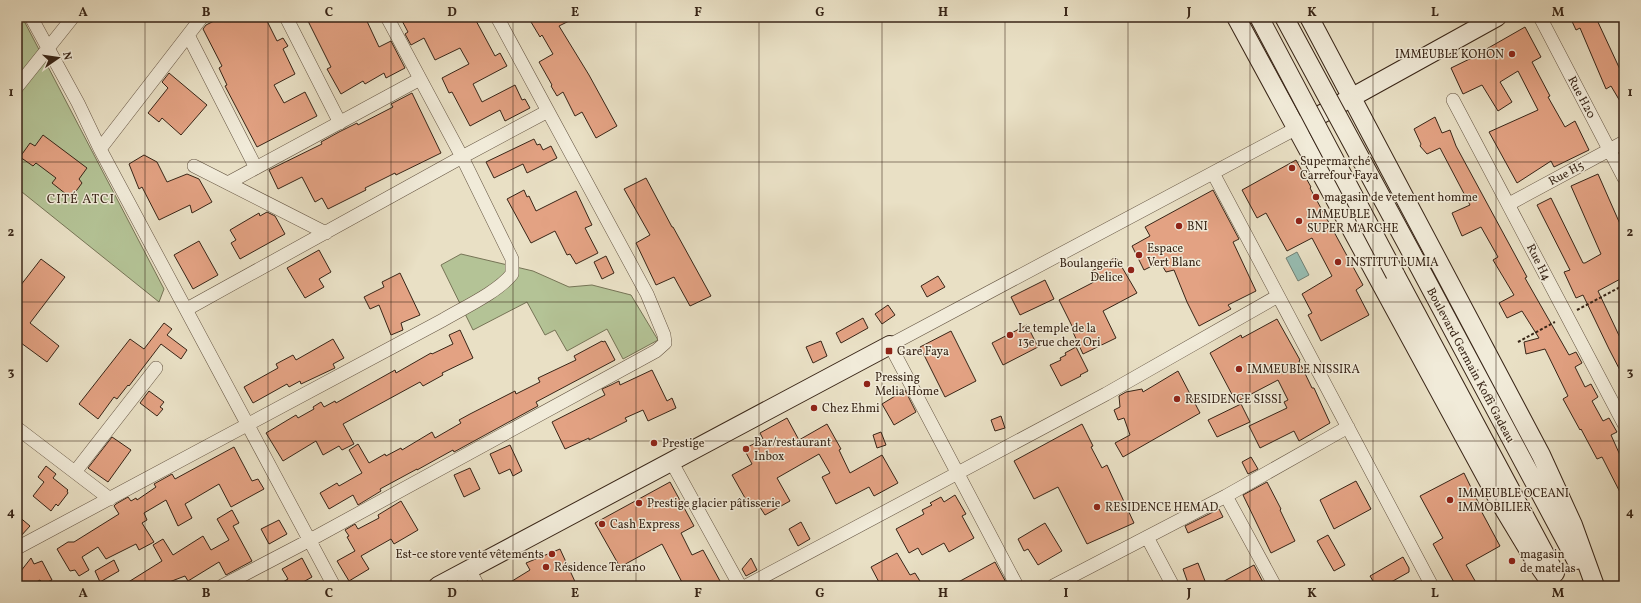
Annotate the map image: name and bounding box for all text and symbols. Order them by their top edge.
text: A [78,4,88,22]
text: B [202,4,211,22]
text: C [325,4,333,22]
text: D [447,4,457,22]
text: E [571,4,579,22]
text: F [694,4,702,22]
text: G [815,4,825,22]
text: H [938,4,948,22]
text: I [1064,4,1069,22]
text: J [1186,4,1192,22]
text: K [1307,4,1317,22]
text: L [1431,4,1439,22]
text: M [1552,4,1565,22]
north arrow [38,38,78,78]
place label: IMMEUBLE KOHON [1395,47,1504,63]
marker: IMMEUBLE KOHON [1507,49,1517,59]
text: N [58,51,74,62]
street label: Rue H20 [1563,74,1599,121]
text: 1 [8,84,14,102]
text: 1 [1627,84,1633,102]
place label: Supermarché Carrefour Faya [1300,154,1378,184]
street label: Rue H5 [1546,158,1587,190]
marker: Supermarché Carrefour Faya [1287,163,1297,173]
place label: magasin de vetement homme [1324,190,1478,206]
district label: CITÉ ATCI [47,191,115,209]
marker: magasin de vetement homme [1311,192,1321,202]
place label: IMMEUBLE SUPER MARCHE [1307,207,1398,237]
marker: IMMEUBLE SUPER MARCHE [1294,216,1304,226]
place label: BNI [1187,219,1208,235]
marker: BNI [1174,221,1184,231]
text: 2 [8,224,15,242]
text: 2 [1627,224,1634,242]
place label: Espace Vert Blanc [1147,241,1201,271]
street label: Rue H4 [1522,241,1554,284]
marker: Espace Vert Blanc [1134,250,1144,260]
place label: INSTITUT LUMIA [1346,255,1439,271]
place label: Boulangerie Delice [1059,256,1123,286]
marker: INSTITUT LUMIA [1333,257,1343,267]
marker: Boulangerie Delice [1126,265,1136,275]
street label: Boulevard Germain Koffi Gadeau [1422,285,1518,446]
place label: Le temple de la 13e rue chez Ori [1018,321,1101,351]
marker: Le temple de la 13e rue chez Ori [1005,330,1015,340]
place label: Gare Faya [897,344,949,360]
marker: Gare Faya [884,346,894,356]
place label: IMMEUBLE NISSIRA [1247,362,1361,378]
text: 3 [8,364,15,382]
marker: IMMEUBLE NISSIRA [1234,364,1244,374]
text: 3 [1627,364,1634,382]
place label: Pressing Melia Home [875,370,939,400]
marker: Pressing Melia Home [862,379,872,389]
place label: RESIDENCE SISSI [1185,392,1282,408]
marker: RESIDENCE SISSI [1172,394,1182,404]
place label: Chez Ehmi [822,401,880,417]
marker: Chez Ehmi [809,403,819,413]
place label: Bar/restaurant Inbox [754,435,831,465]
place label: Prestige [662,436,705,452]
marker: Prestige [649,438,659,448]
marker: Bar/restaurant Inbox [741,444,751,454]
place label: IMMEUBLE OCEANI IMMOBILIER [1458,486,1569,516]
marker: IMMEUBLE OCEANI IMMOBILIER [1445,495,1455,505]
place label: Prestige glacier pâtisserie [647,496,781,512]
marker: Prestige glacier pâtisserie [634,498,644,508]
place label: RESIDENCE HEMAD [1105,500,1218,516]
marker: RESIDENCE HEMAD [1092,502,1102,512]
text: 4 [7,504,15,522]
text: 4 [1626,504,1634,522]
place label: Cash Express [610,517,680,533]
marker: Cash Express [597,519,607,529]
place label: Est-ce store vente vêtements [395,547,544,563]
place label: magasin de matelas [1520,547,1576,577]
marker: Est-ce store vente vêtements [547,549,557,559]
marker: magasin de matelas [1507,556,1517,566]
place label: Résidence Terano [554,560,646,576]
marker: Résidence Terano [541,562,551,572]
text: A [78,585,88,603]
text: B [202,585,211,603]
text: C [325,585,333,603]
text: D [447,585,457,603]
text: E [571,585,579,603]
text: F [694,585,702,603]
text: G [815,585,825,603]
text: H [938,585,948,603]
text: I [1064,585,1069,603]
text: J [1186,585,1192,603]
text: K [1307,585,1317,603]
text: L [1431,585,1439,603]
text: M [1552,585,1565,603]

